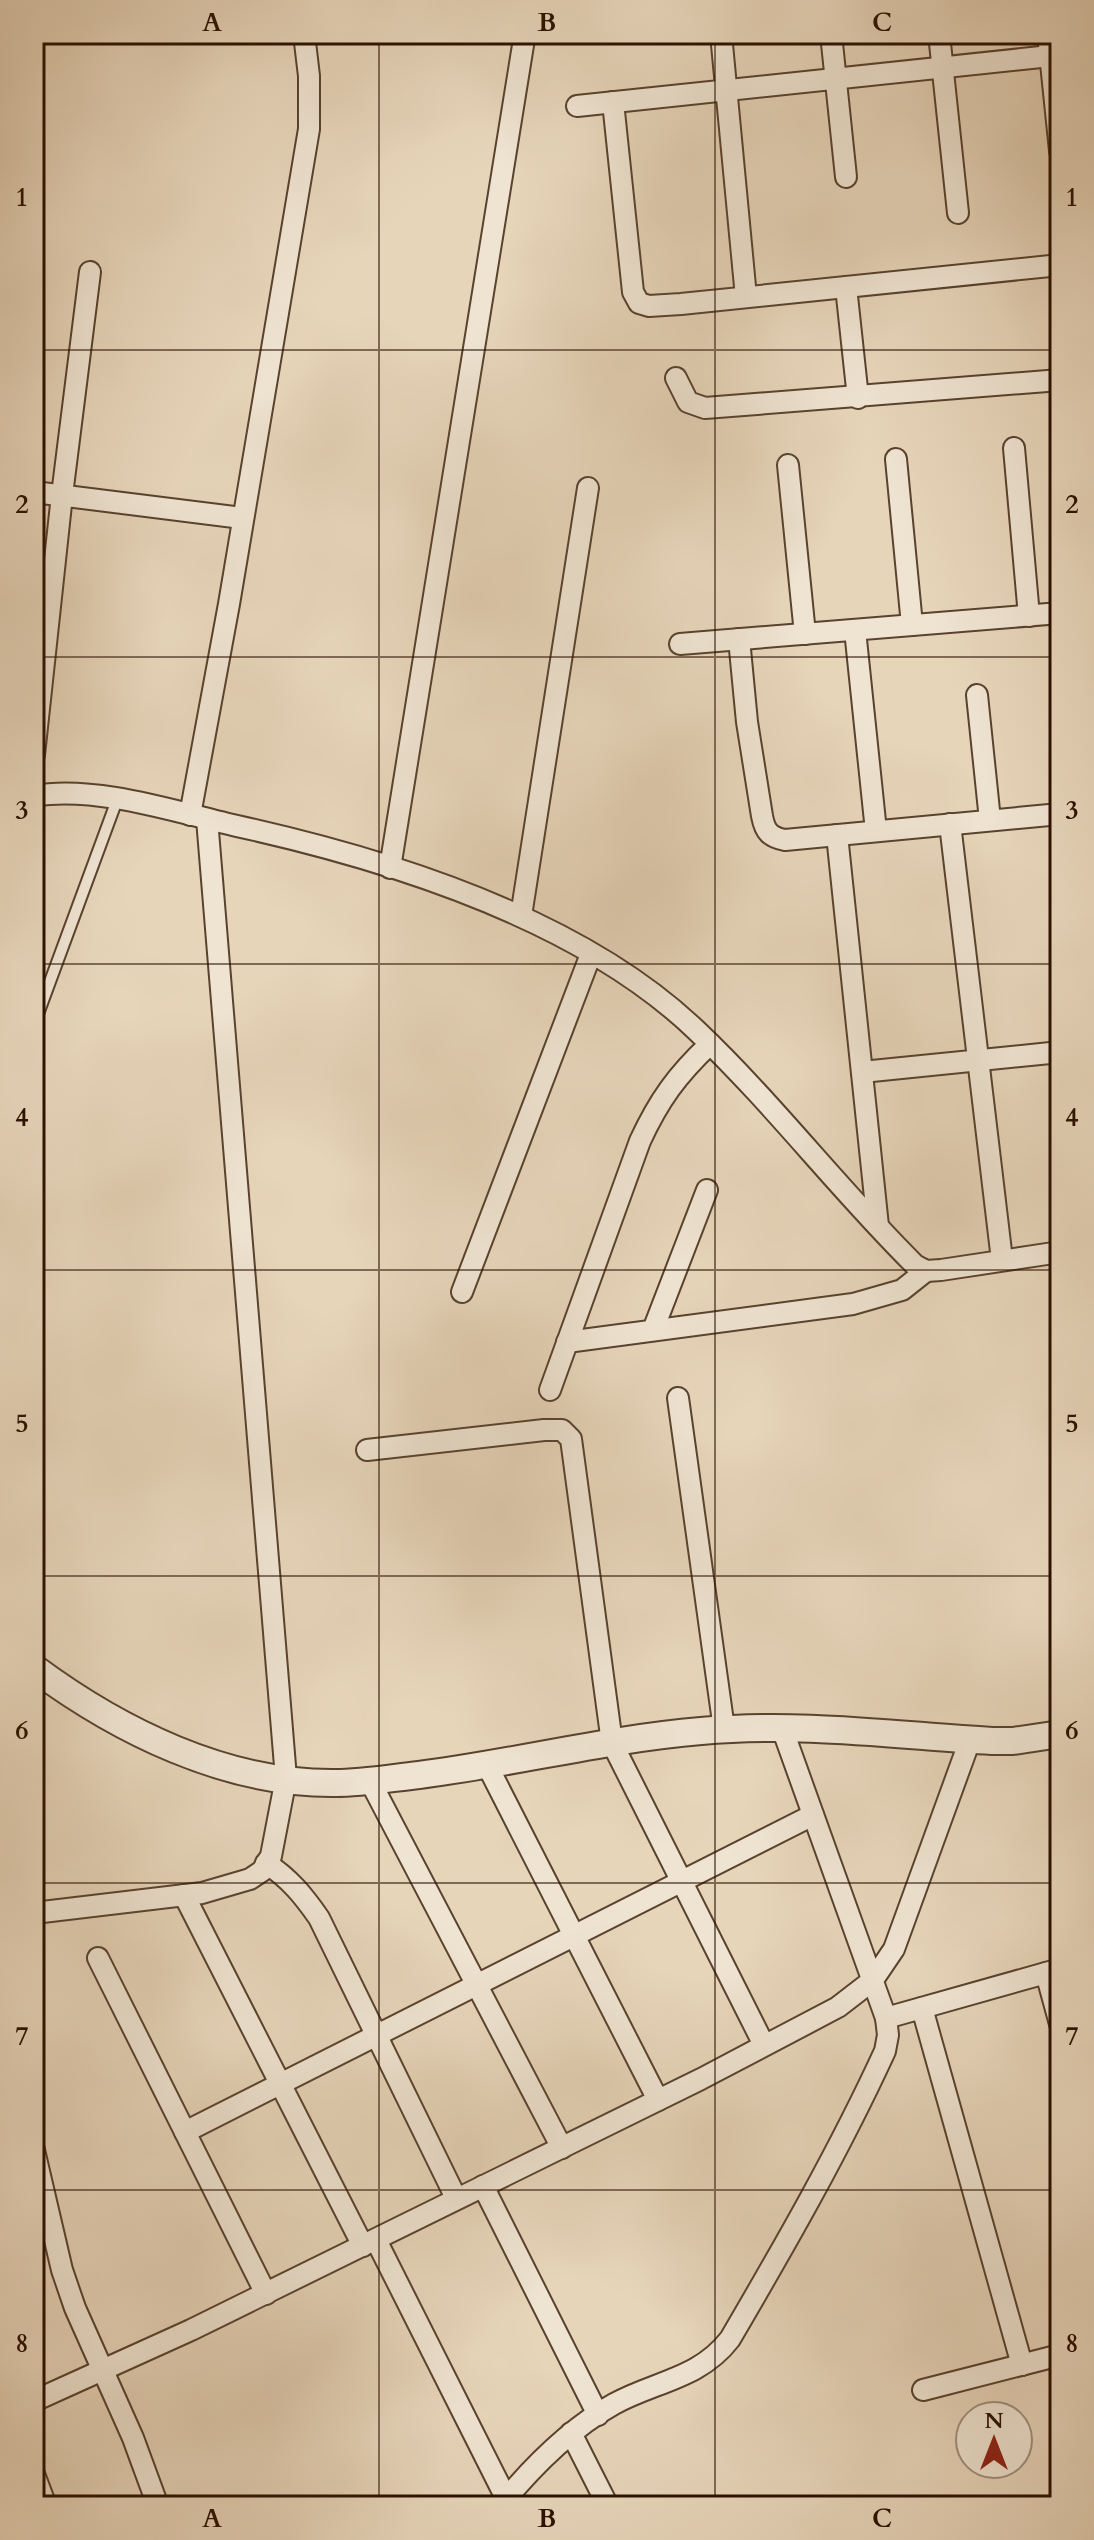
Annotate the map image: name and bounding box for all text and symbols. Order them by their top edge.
text: A [202,5,222,40]
text: B [538,5,556,40]
text: C [872,5,892,40]
text: 1 [15,180,29,215]
text: 1 [1065,180,1079,215]
text: 2 [15,487,29,522]
text: 2 [1065,487,1079,522]
text: 3 [15,793,29,828]
text: 3 [1065,793,1079,828]
text: 4 [15,1100,29,1135]
text: 4 [1065,1100,1079,1135]
text: 5 [15,1406,29,1441]
text: 5 [1065,1406,1079,1441]
text: 6 [15,1713,29,1748]
text: 6 [1065,1713,1079,1748]
text: 7 [15,2019,29,2054]
text: 7 [1065,2019,1079,2054]
text: 8 [15,2326,29,2361]
text: 8 [1065,2326,1079,2361]
north arrow [954,2400,1034,2480]
text: N [984,2406,1004,2436]
text: A [202,2501,222,2536]
text: B [538,2501,556,2536]
text: C [872,2501,892,2536]

